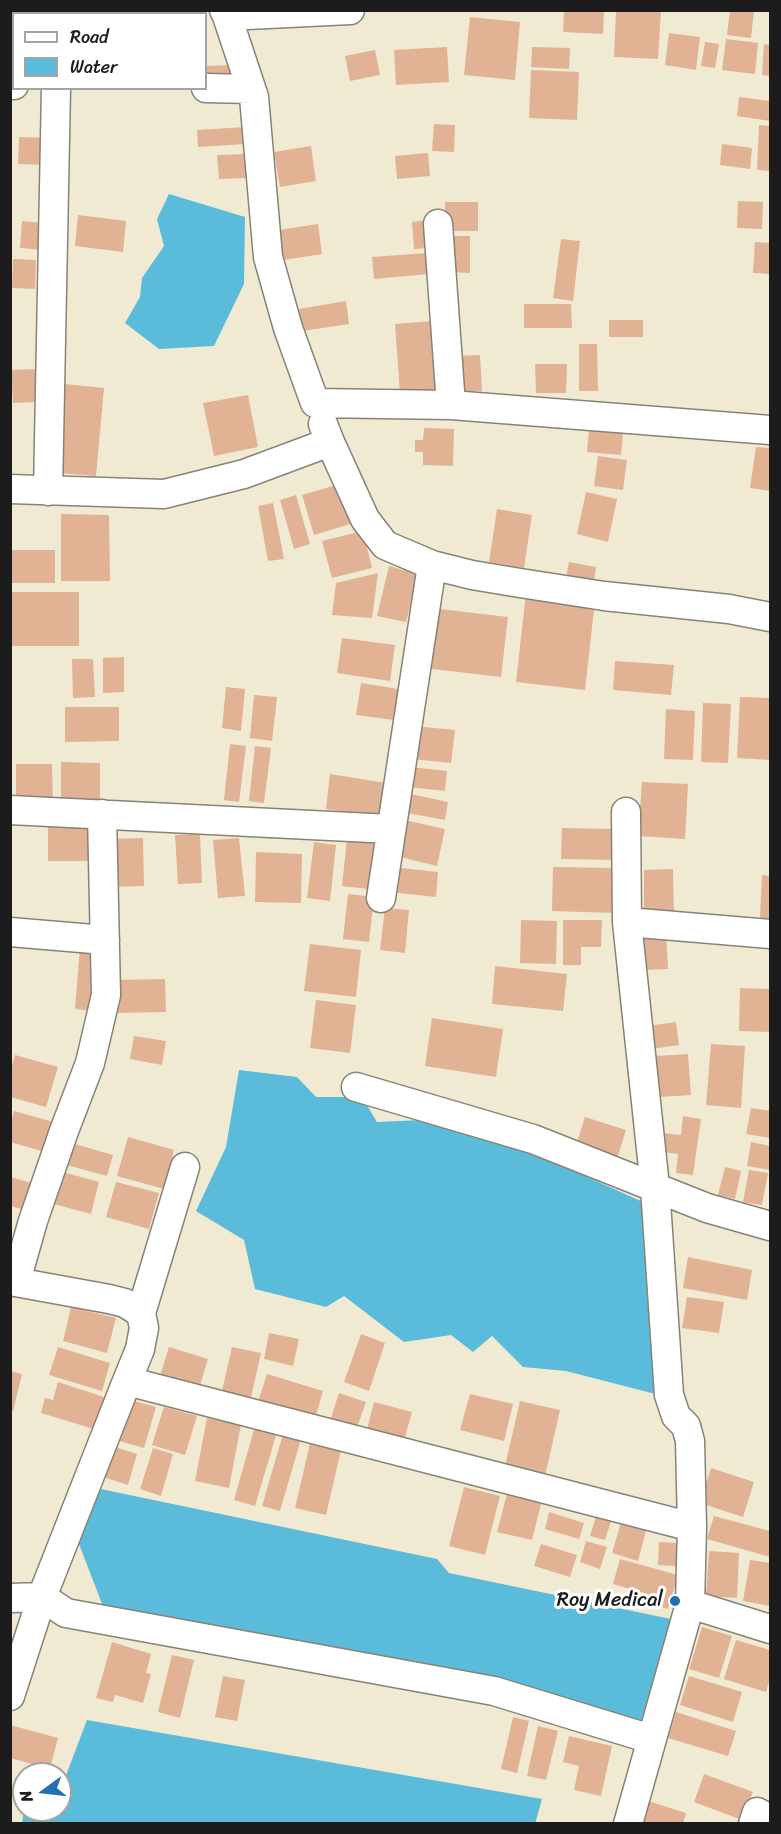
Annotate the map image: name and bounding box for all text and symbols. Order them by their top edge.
legend [12,12,207,90]
text: Road [70,21,109,53]
text: Water [70,51,117,83]
place label: Roy Medical [557,1589,663,1613]
marker: Roy Medical [668,1594,682,1608]
north arrow [12,1762,72,1822]
text: N [11,1787,42,1805]

